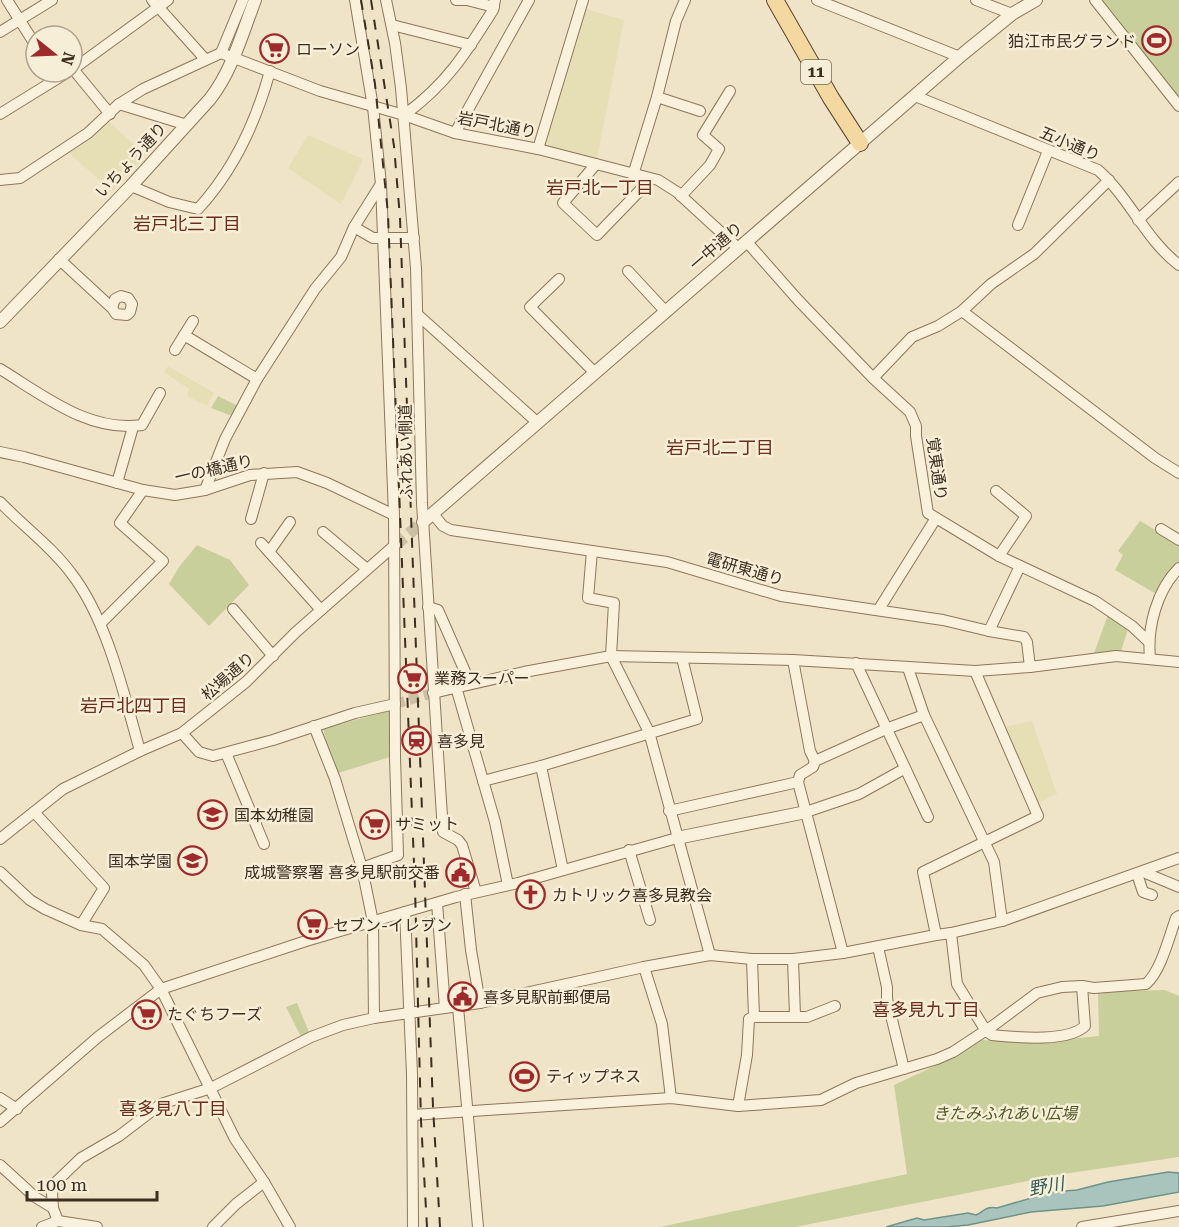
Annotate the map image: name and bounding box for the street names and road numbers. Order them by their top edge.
road number: 11 [801,60,831,84]
street label: 岩戸北通り [456,108,538,142]
street label: いちょう通り [91,118,171,202]
street label: 五小通り [1037,123,1103,165]
street label: 一中通り [686,218,746,274]
street label: ふれあい側道 [396,404,416,500]
street label: 覚東通り [923,436,951,502]
street label: 一の橋通り [173,451,255,487]
street label: 電研東通り [704,549,786,589]
street label: 松場通り [198,648,258,704]

